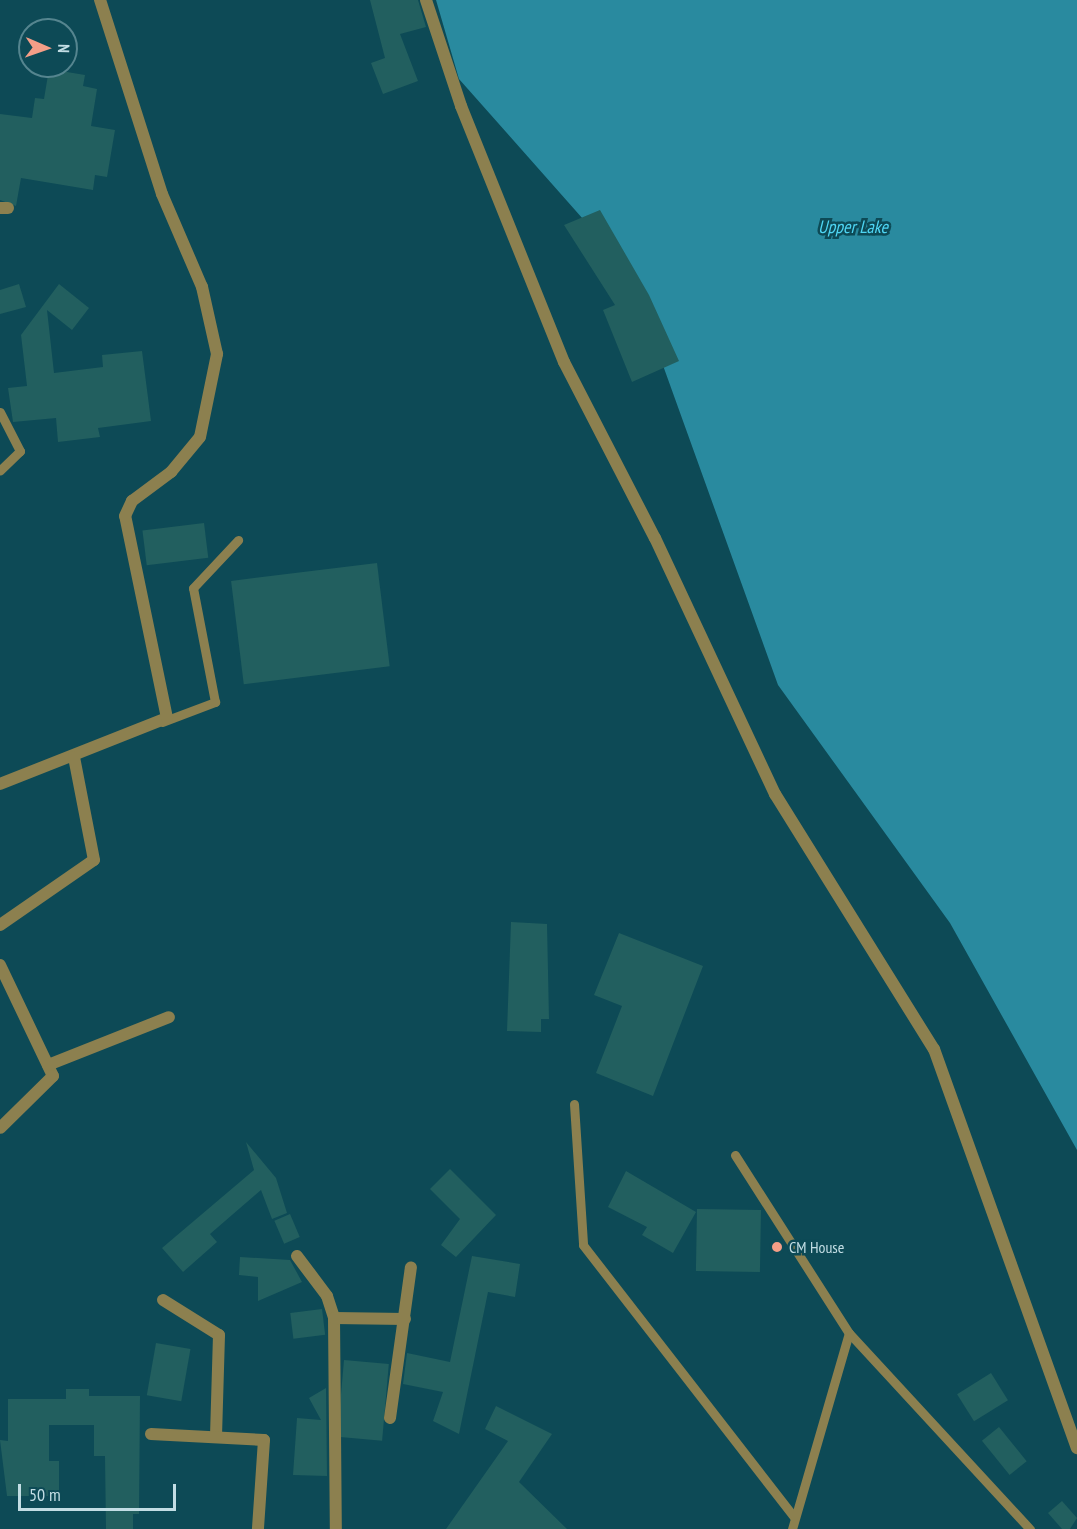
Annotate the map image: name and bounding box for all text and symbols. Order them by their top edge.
north arrow [18,18,78,78]
text: N [54,44,74,53]
water label: Upper Lake [818,216,888,238]
place label: CM House [789,1237,844,1257]
marker: CM House [770,1240,784,1254]
scale bar [21,1472,178,1510]
text: 50 m [29,1483,61,1506]

